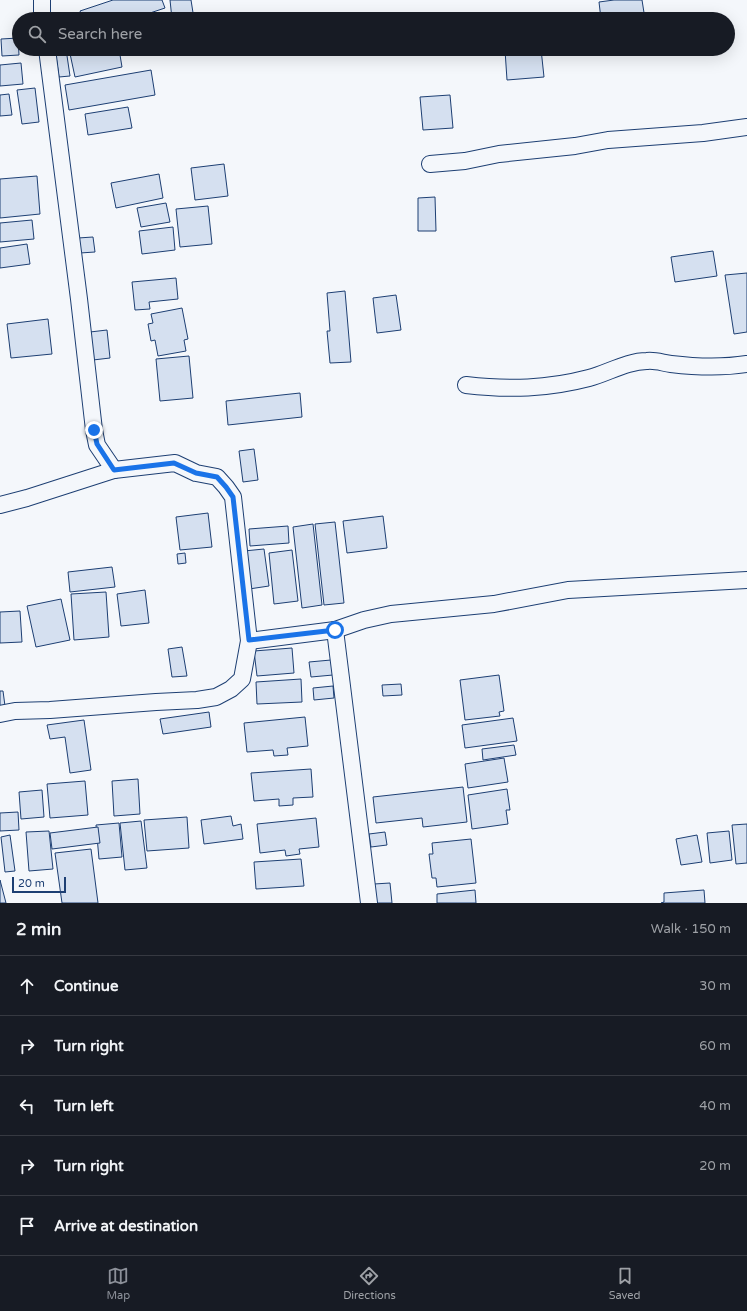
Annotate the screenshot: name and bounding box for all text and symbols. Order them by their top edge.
search box [12,12,735,56]
icon: search [26,23,48,45]
text: Search here [58,25,142,43]
route end [85,421,103,439]
route start [326,621,344,639]
scale bar [12,875,66,894]
text: 20 m [18,877,45,890]
text: 2 min [16,919,61,940]
text: Walk · 150 m [651,921,731,937]
icon: ahead [16,975,38,997]
text: Continue [54,977,118,995]
text: 30 m [699,978,731,994]
icon: right [16,1035,38,1057]
text: Turn right [54,1037,124,1055]
text: 60 m [699,1038,731,1054]
icon: left [16,1095,38,1117]
text: Turn left [54,1097,114,1115]
text: 40 m [699,1098,731,1114]
icon: right [16,1155,38,1177]
text: Turn right [54,1157,124,1175]
text: 20 m [699,1158,731,1174]
icon: arrive [16,1215,38,1237]
text: Arrive at destination [54,1217,198,1235]
tab: Map [106,1265,130,1302]
tab: Directions [343,1265,396,1302]
tab: Saved [609,1265,641,1302]

